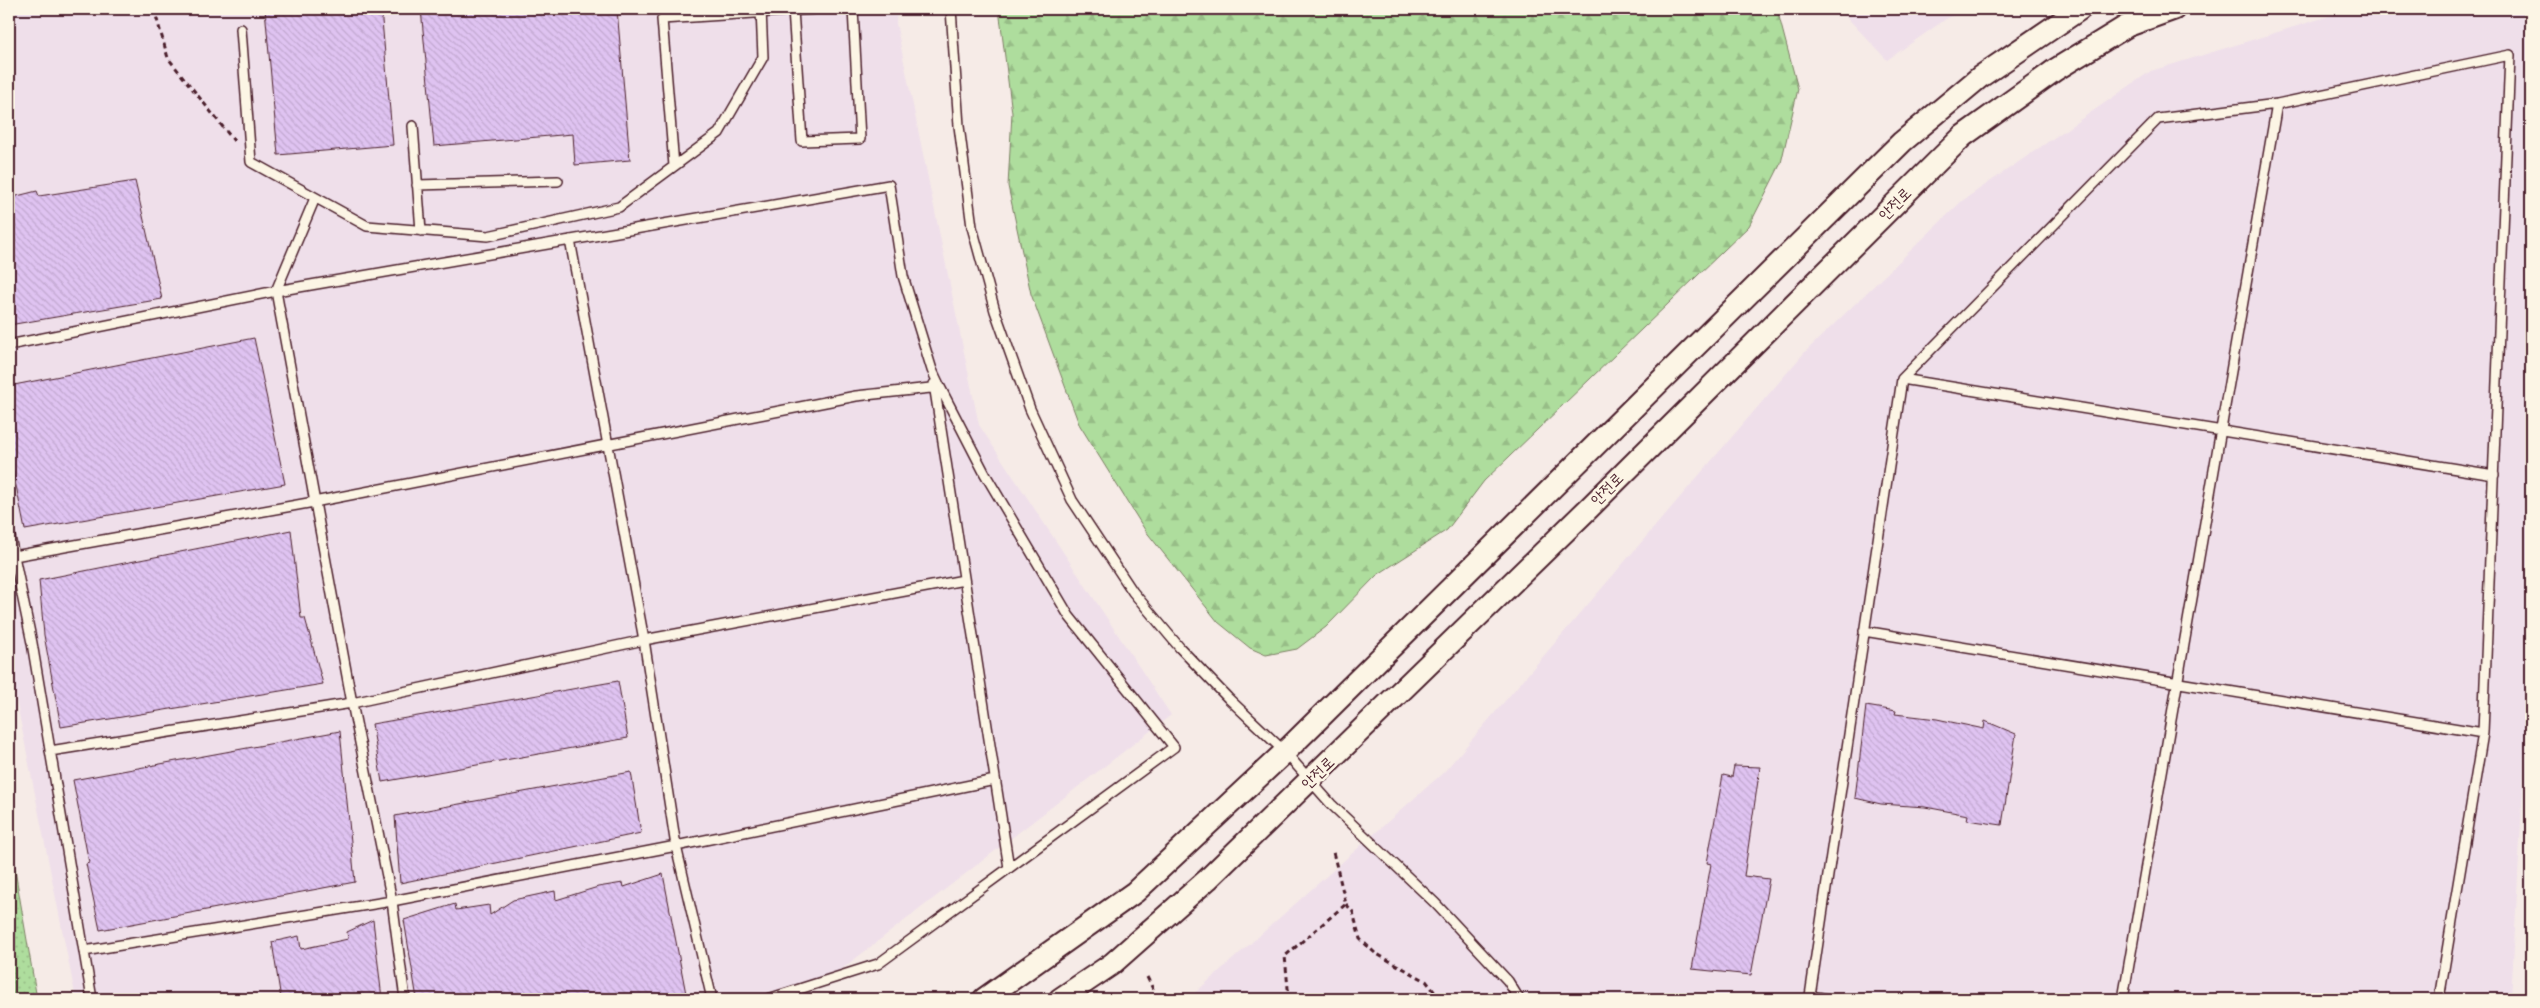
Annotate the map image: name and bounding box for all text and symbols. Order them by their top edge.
street label: 안전로 [1875,184,1915,224]
street label: 안전로 [1587,469,1627,509]
street label: 안전로 [1298,753,1338,793]

